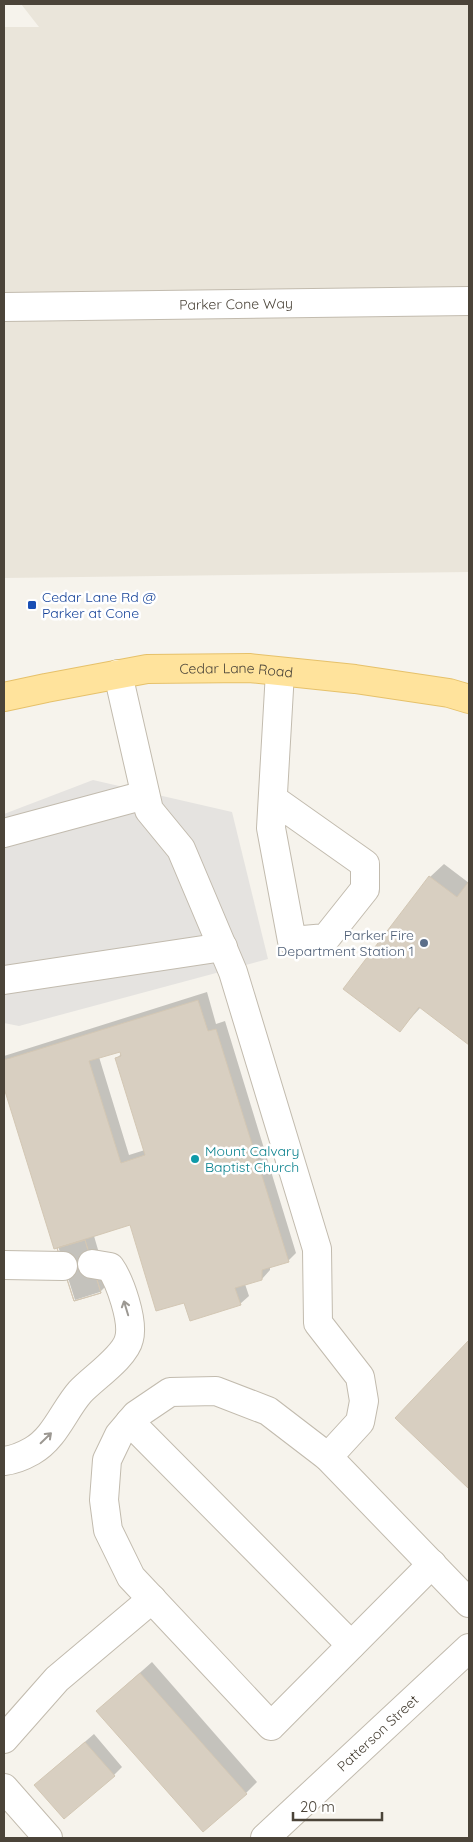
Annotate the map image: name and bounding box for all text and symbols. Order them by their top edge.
street label: Parker Cone Way [179,294,293,314]
place label: Cedar Lane Rd @ Parker at Cone [42,588,156,622]
marker: Cedar Lane Rd @ Parker at Cone [26,599,38,611]
street label: Cedar Lane Road [179,659,294,682]
place label: Parker Fire Department Station 1 [277,926,414,960]
marker: Parker Fire Department Station 1 [418,937,430,949]
place label: Mount Calvary Baptist Church [205,1142,299,1176]
marker: Mount Calvary Baptist Church [189,1153,201,1165]
one-way arrow [120,1301,130,1317]
one-way arrow [39,1432,52,1444]
street label: Patterson Street [333,1691,422,1775]
scale bar [293,1790,382,1822]
text: 20 m [300,1797,335,1816]

